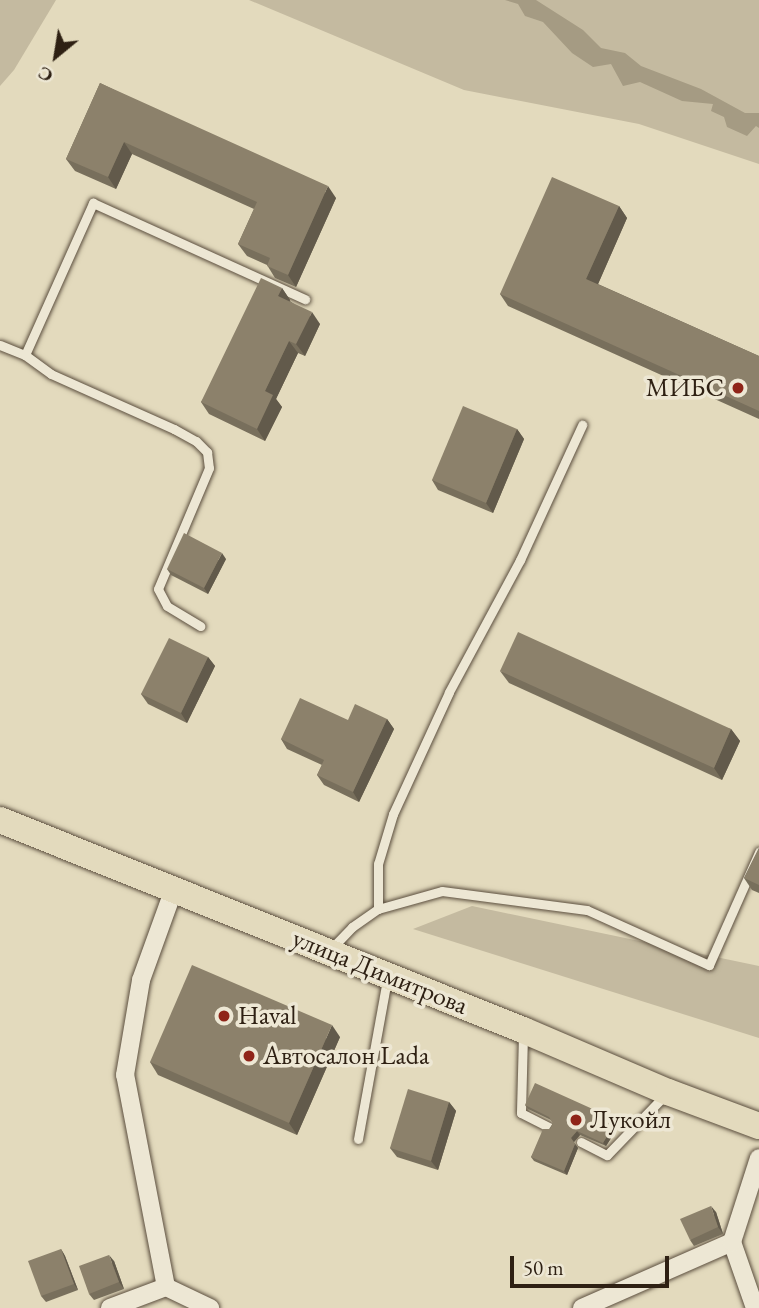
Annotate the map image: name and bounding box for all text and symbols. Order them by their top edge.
north arrow [21,21,91,91]
text: С [33,60,57,89]
place label: МИБС [646,372,724,404]
marker: МИБС [730,380,746,396]
street label: улица Димитрова [288,923,472,1021]
place label: Haval [238,1000,297,1032]
marker: Haval [216,1008,232,1024]
place label: Автосалон Lada [263,1040,429,1072]
marker: Автосалон Lada [241,1048,257,1064]
place label: Лукойл [590,1104,671,1136]
marker: Лукойл [568,1112,584,1128]
scale bar [514,1242,673,1286]
text: 50 m [523,1254,564,1281]

